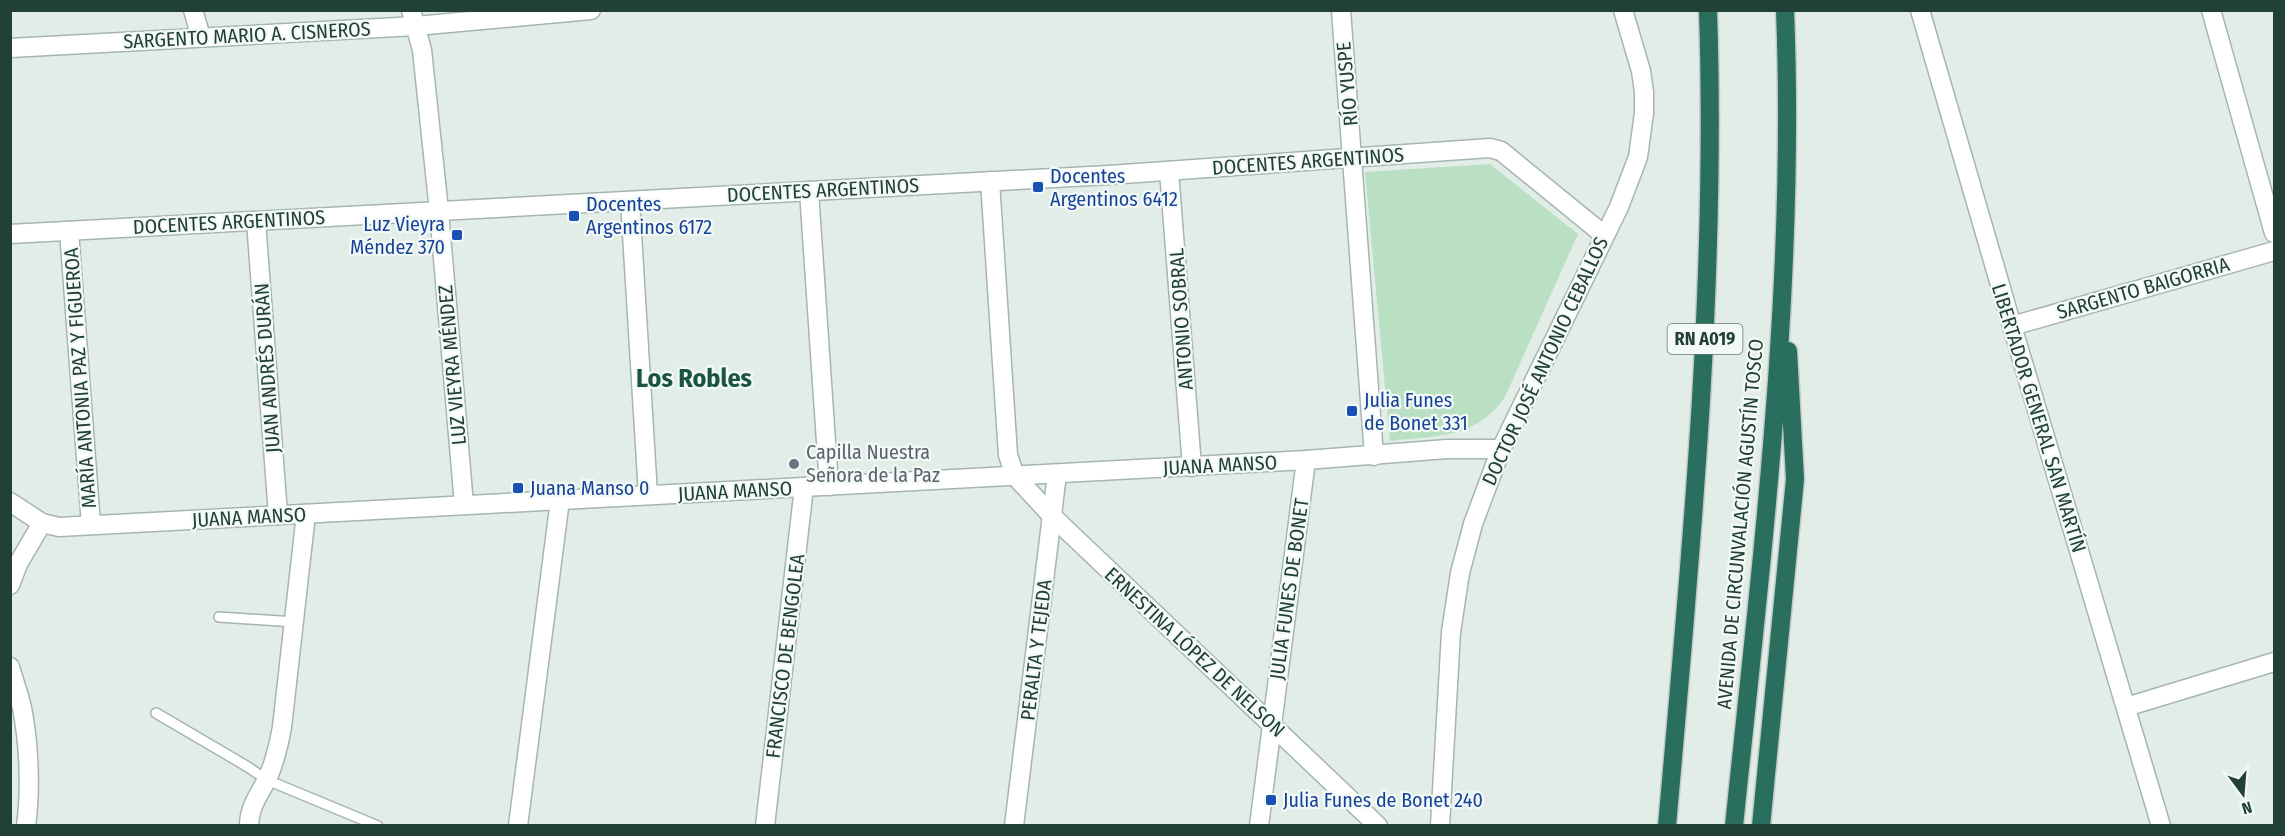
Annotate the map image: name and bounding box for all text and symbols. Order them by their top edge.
street label: SARGENTO MARIO A. CISNEROS [123,17,371,53]
street label: RÍO YUSPE [1331,41,1363,127]
street label: DOCENTES ARGENTINOS [1211,142,1405,180]
place label: Docentes Argentinos 6412 [1050,164,1178,211]
street label: DOCENTES ARGENTINOS [726,173,920,207]
marker: Docentes Argentinos 6412 [1031,180,1045,194]
place label: Docentes Argentinos 6172 [586,192,712,239]
street label: DOCENTES ARGENTINOS [132,205,326,239]
marker: Docentes Argentinos 6172 [567,209,581,223]
place label: Luz Vieyra Méndez 370 [350,212,445,259]
marker: Luz Vieyra Méndez 370 [450,228,464,242]
street label: DOCTOR JOSÉ ANTONIO CEBALLOS [1477,233,1613,489]
street label: MARÍA ANTONIA PAZ Y FIGUEROA [59,246,101,509]
street label: ANTONIO SOBRAL [1164,247,1198,391]
street label: SARGENTO BAIGORRIA [2054,252,2232,324]
street label: LIBERTADOR GENERAL SAN MARTÍN [1987,281,2091,555]
street label: JUAN ANDRÉS DURÁN [249,282,285,454]
street label: LUZ VIEYRA MÉNDEZ [433,284,471,446]
road number: RN A019 [1668,324,1742,354]
street label: AVENIDA DE CIRCUNVALACIÓN AGUSTÍN TOSCO [1712,338,1768,710]
district label: Los Robles [636,363,752,394]
place label: Julia Funes de Bonet 331 [1364,388,1468,435]
marker: Julia Funes de Bonet 331 [1345,404,1359,418]
place label: Capilla Nuestra Señora de la Paz [806,440,940,487]
street label: JUANA MANSO [1162,450,1278,480]
marker: Capilla Nuestra Señora de la Paz [787,457,801,471]
place label: Juana Manso 0 [530,476,650,500]
street label: JUANA MANSO [677,476,793,506]
marker: Juana Manso 0 [511,481,525,495]
street label: JULIA FUNES DE BONET [1264,496,1314,681]
street label: JUANA MANSO [191,502,307,532]
street label: FRANCISCO DE BENGOLEA [761,552,809,760]
street label: ERNESTINA LÓPEZ DE NELSON [1100,562,1290,742]
street label: PERALTA Y TEJEDA [1015,578,1057,722]
north arrow [2213,764,2273,824]
place label: Julia Funes de Bonet 240 [1283,788,1483,812]
marker: Julia Funes de Bonet 240 [1264,793,1278,807]
text: N [2240,797,2254,818]

